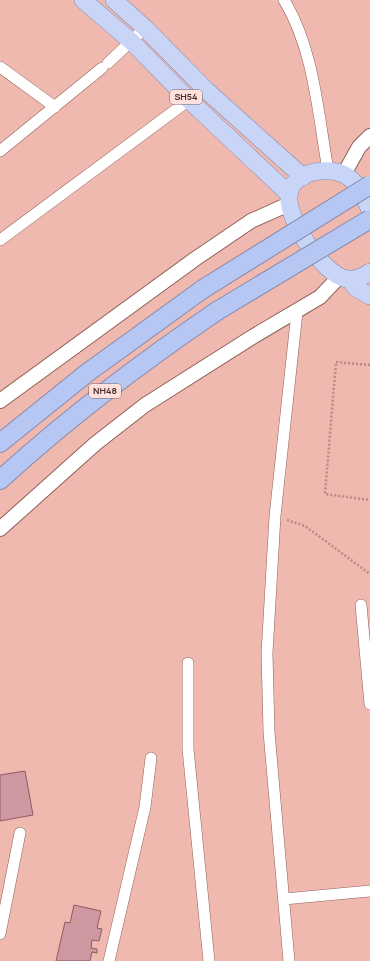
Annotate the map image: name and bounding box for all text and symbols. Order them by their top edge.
road number: SH54 [170,90,202,104]
road number: NH48 [89,384,121,398]

